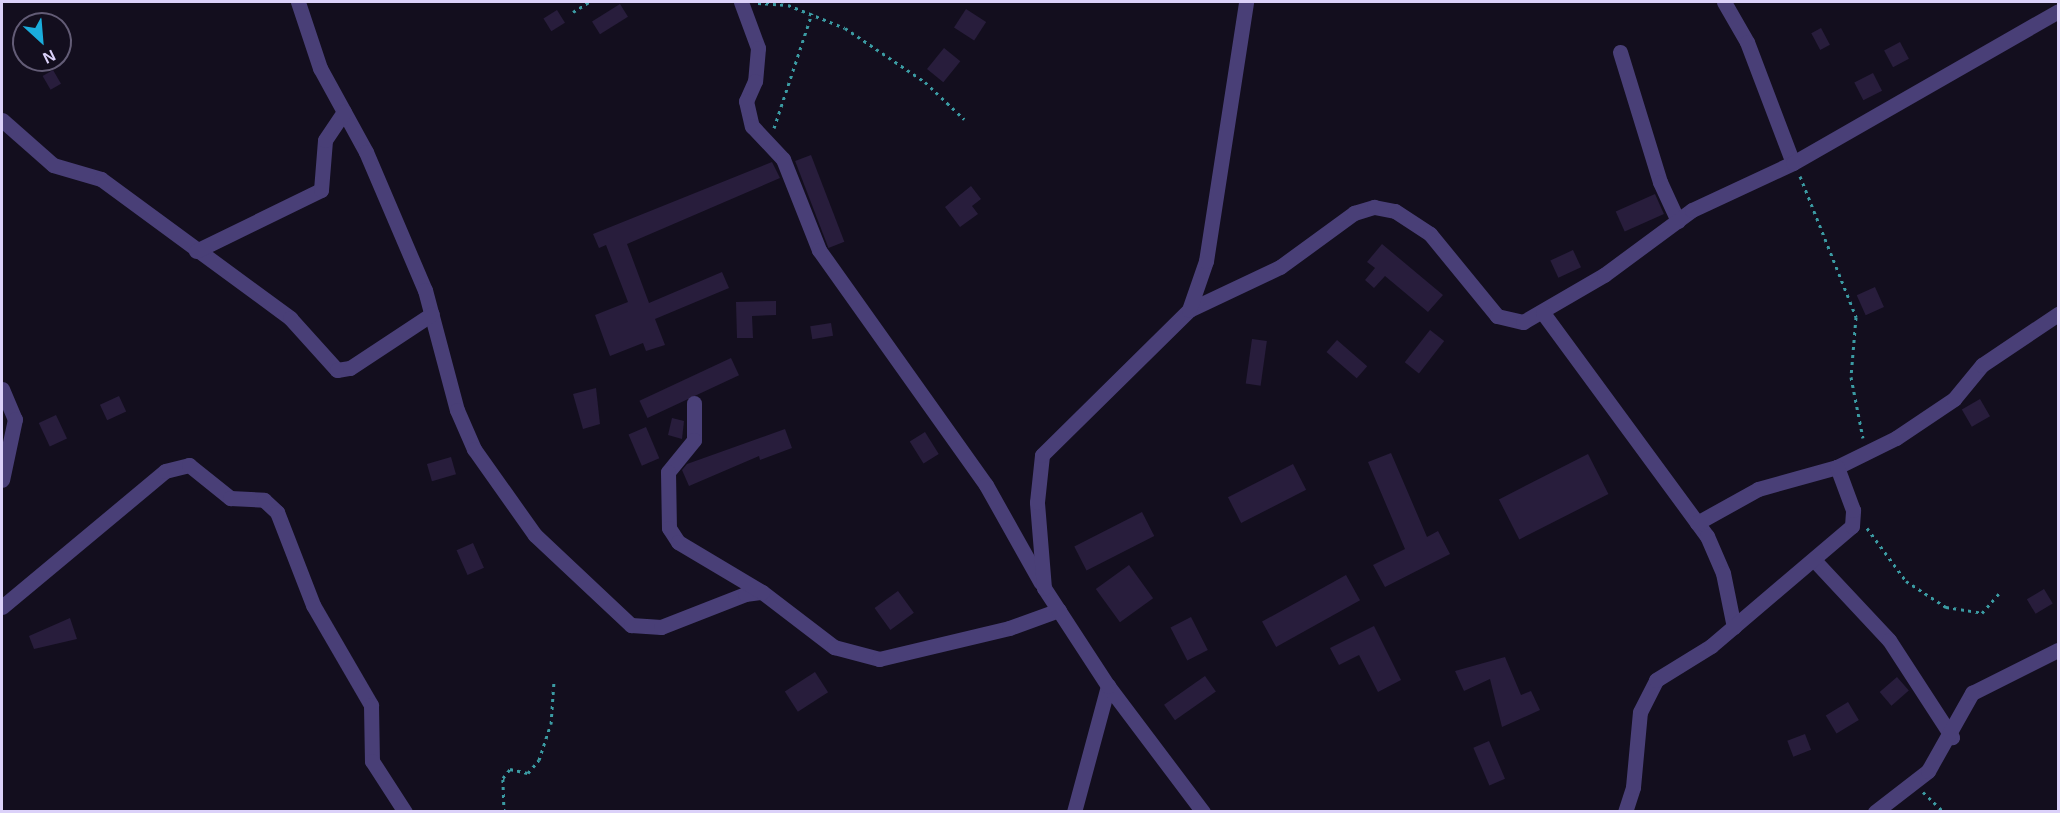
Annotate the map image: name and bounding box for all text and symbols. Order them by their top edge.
north arrow [12,12,72,72]
text: N [40,47,58,67]

